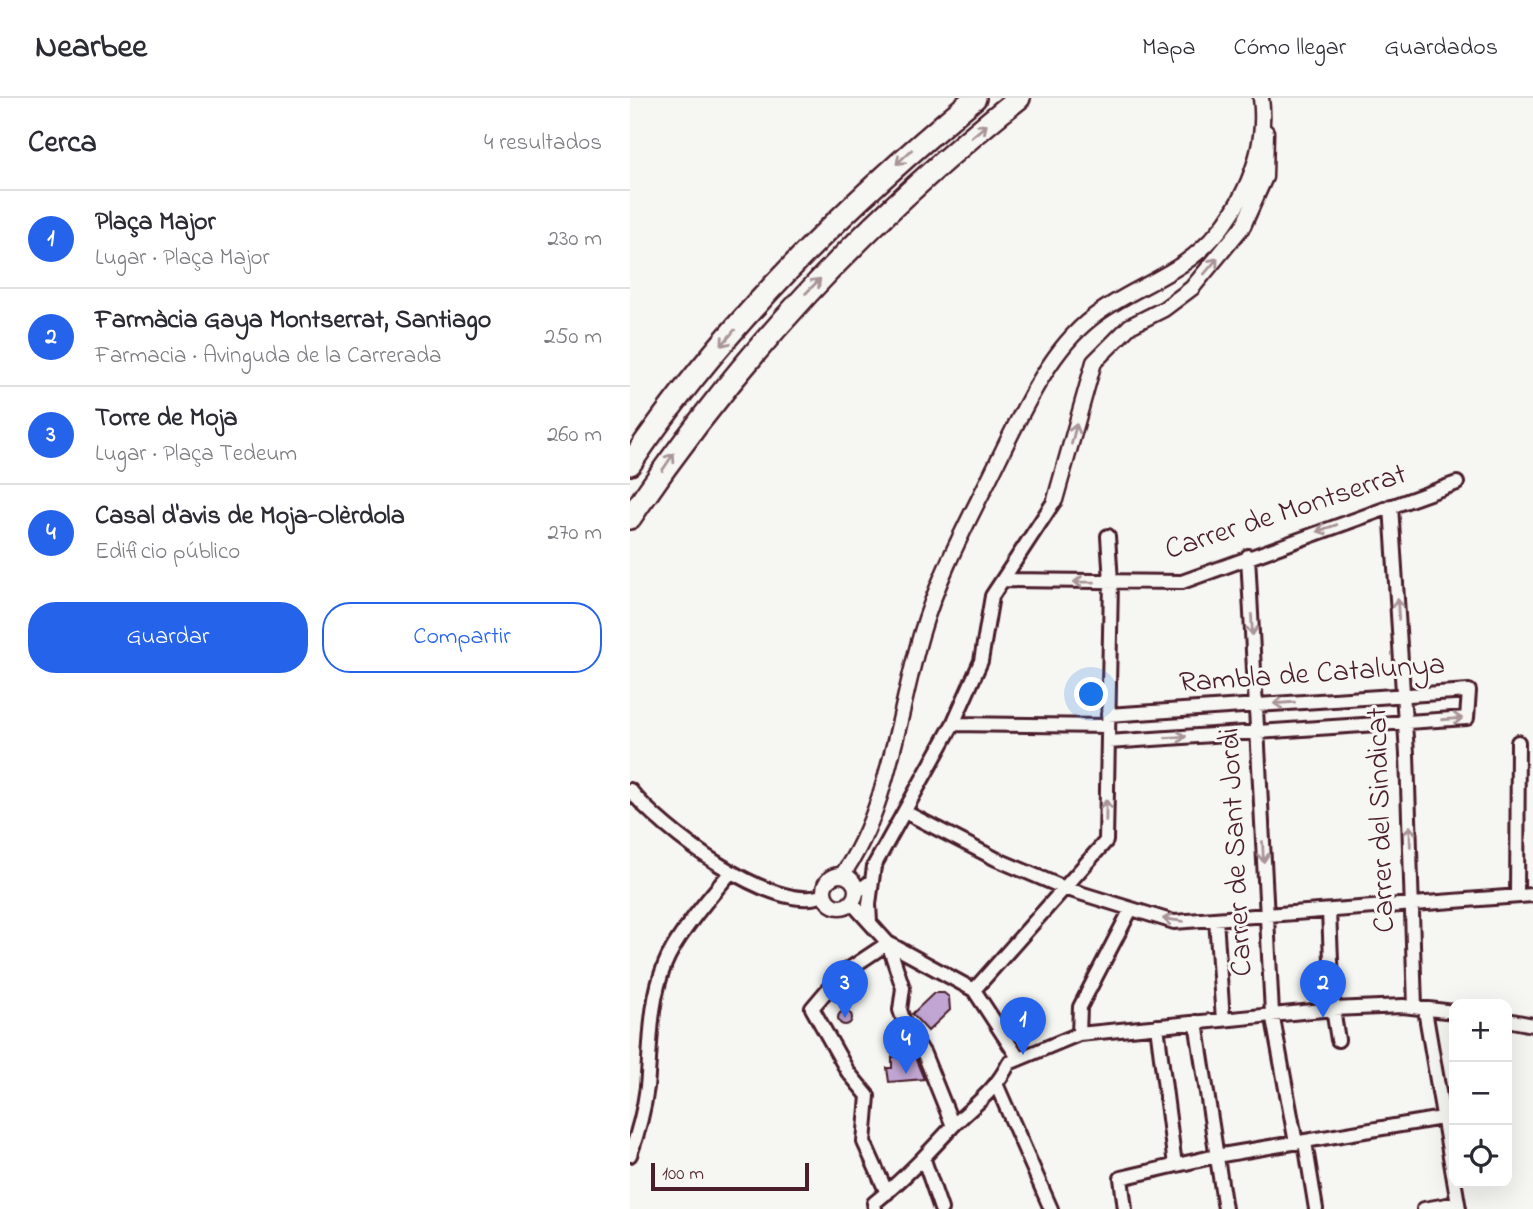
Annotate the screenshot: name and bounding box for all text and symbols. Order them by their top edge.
text: Nearbee [35,24,147,72]
text: Mapa [1142,31,1195,66]
text: Cómo llegar [1233,31,1346,66]
text: Guardados [1384,31,1498,66]
text: Cerca [28,122,97,166]
one-way arrow [970,123,988,139]
text: 4 resultados [484,127,602,160]
one-way arrow [896,149,913,166]
text: Plaça Major [95,204,216,242]
text: 1 [47,223,55,256]
text: 230 m [548,223,602,256]
text: Lugar · Plaça Major [95,242,270,275]
one-way arrow [1203,258,1218,276]
one-way arrow [804,278,821,295]
text: Farmàcia Gaya Montserrat, Santiago [95,302,491,340]
text: 2 [45,321,57,354]
text: 250 m [544,321,602,354]
one-way arrow [721,328,736,346]
text: Farmacia · Avinguda de la Carrerada [95,340,441,373]
text: Torre de Moja [95,400,237,438]
text: 3 [46,419,56,452]
text: 260 m [547,419,602,452]
one-way arrow [1068,423,1081,446]
text: Lugar · Plaça Tedeum [95,438,297,471]
one-way arrow [661,452,675,472]
street label: Carrer de Montserrat [1160,453,1412,573]
text: Casal d'avis de Moja-Olèrdola [95,498,405,536]
text: 4 [46,517,56,550]
text: 270 m [548,517,602,550]
one-way arrow [1316,523,1338,535]
text: Edificio público [95,536,240,569]
one-way arrow [1073,575,1096,589]
one-way arrow [1391,598,1404,621]
button: Guardar [28,602,308,673]
button: Compartir [322,602,602,673]
one-way arrow [1245,613,1258,636]
street label: Rambla de Catalunya [1178,644,1446,706]
your location [1074,677,1108,711]
one-way arrow [1273,697,1296,710]
street label: Carrer del Sindicat [1356,706,1408,934]
one-way arrow [1440,712,1463,725]
street label: Carrer de Sant Jordi [1209,727,1265,977]
one-way arrow [1164,731,1187,744]
one-way arrow [1100,799,1113,822]
one-way arrow [1403,825,1416,848]
one-way arrow [1257,840,1270,863]
one-way arrow [1162,913,1185,926]
pin: 3 [822,960,868,1018]
pin: 2 [1300,960,1346,1018]
pin: 1 [1000,997,1046,1055]
map controls [1449,999,1512,1188]
button: + [1449,999,1512,1062]
pin: 4 [883,1016,929,1074]
button: − [1449,1062,1512,1125]
button: locate [1449,1125,1512,1188]
scale bar [651,1160,808,1192]
text: 100 m [662,1161,704,1188]

